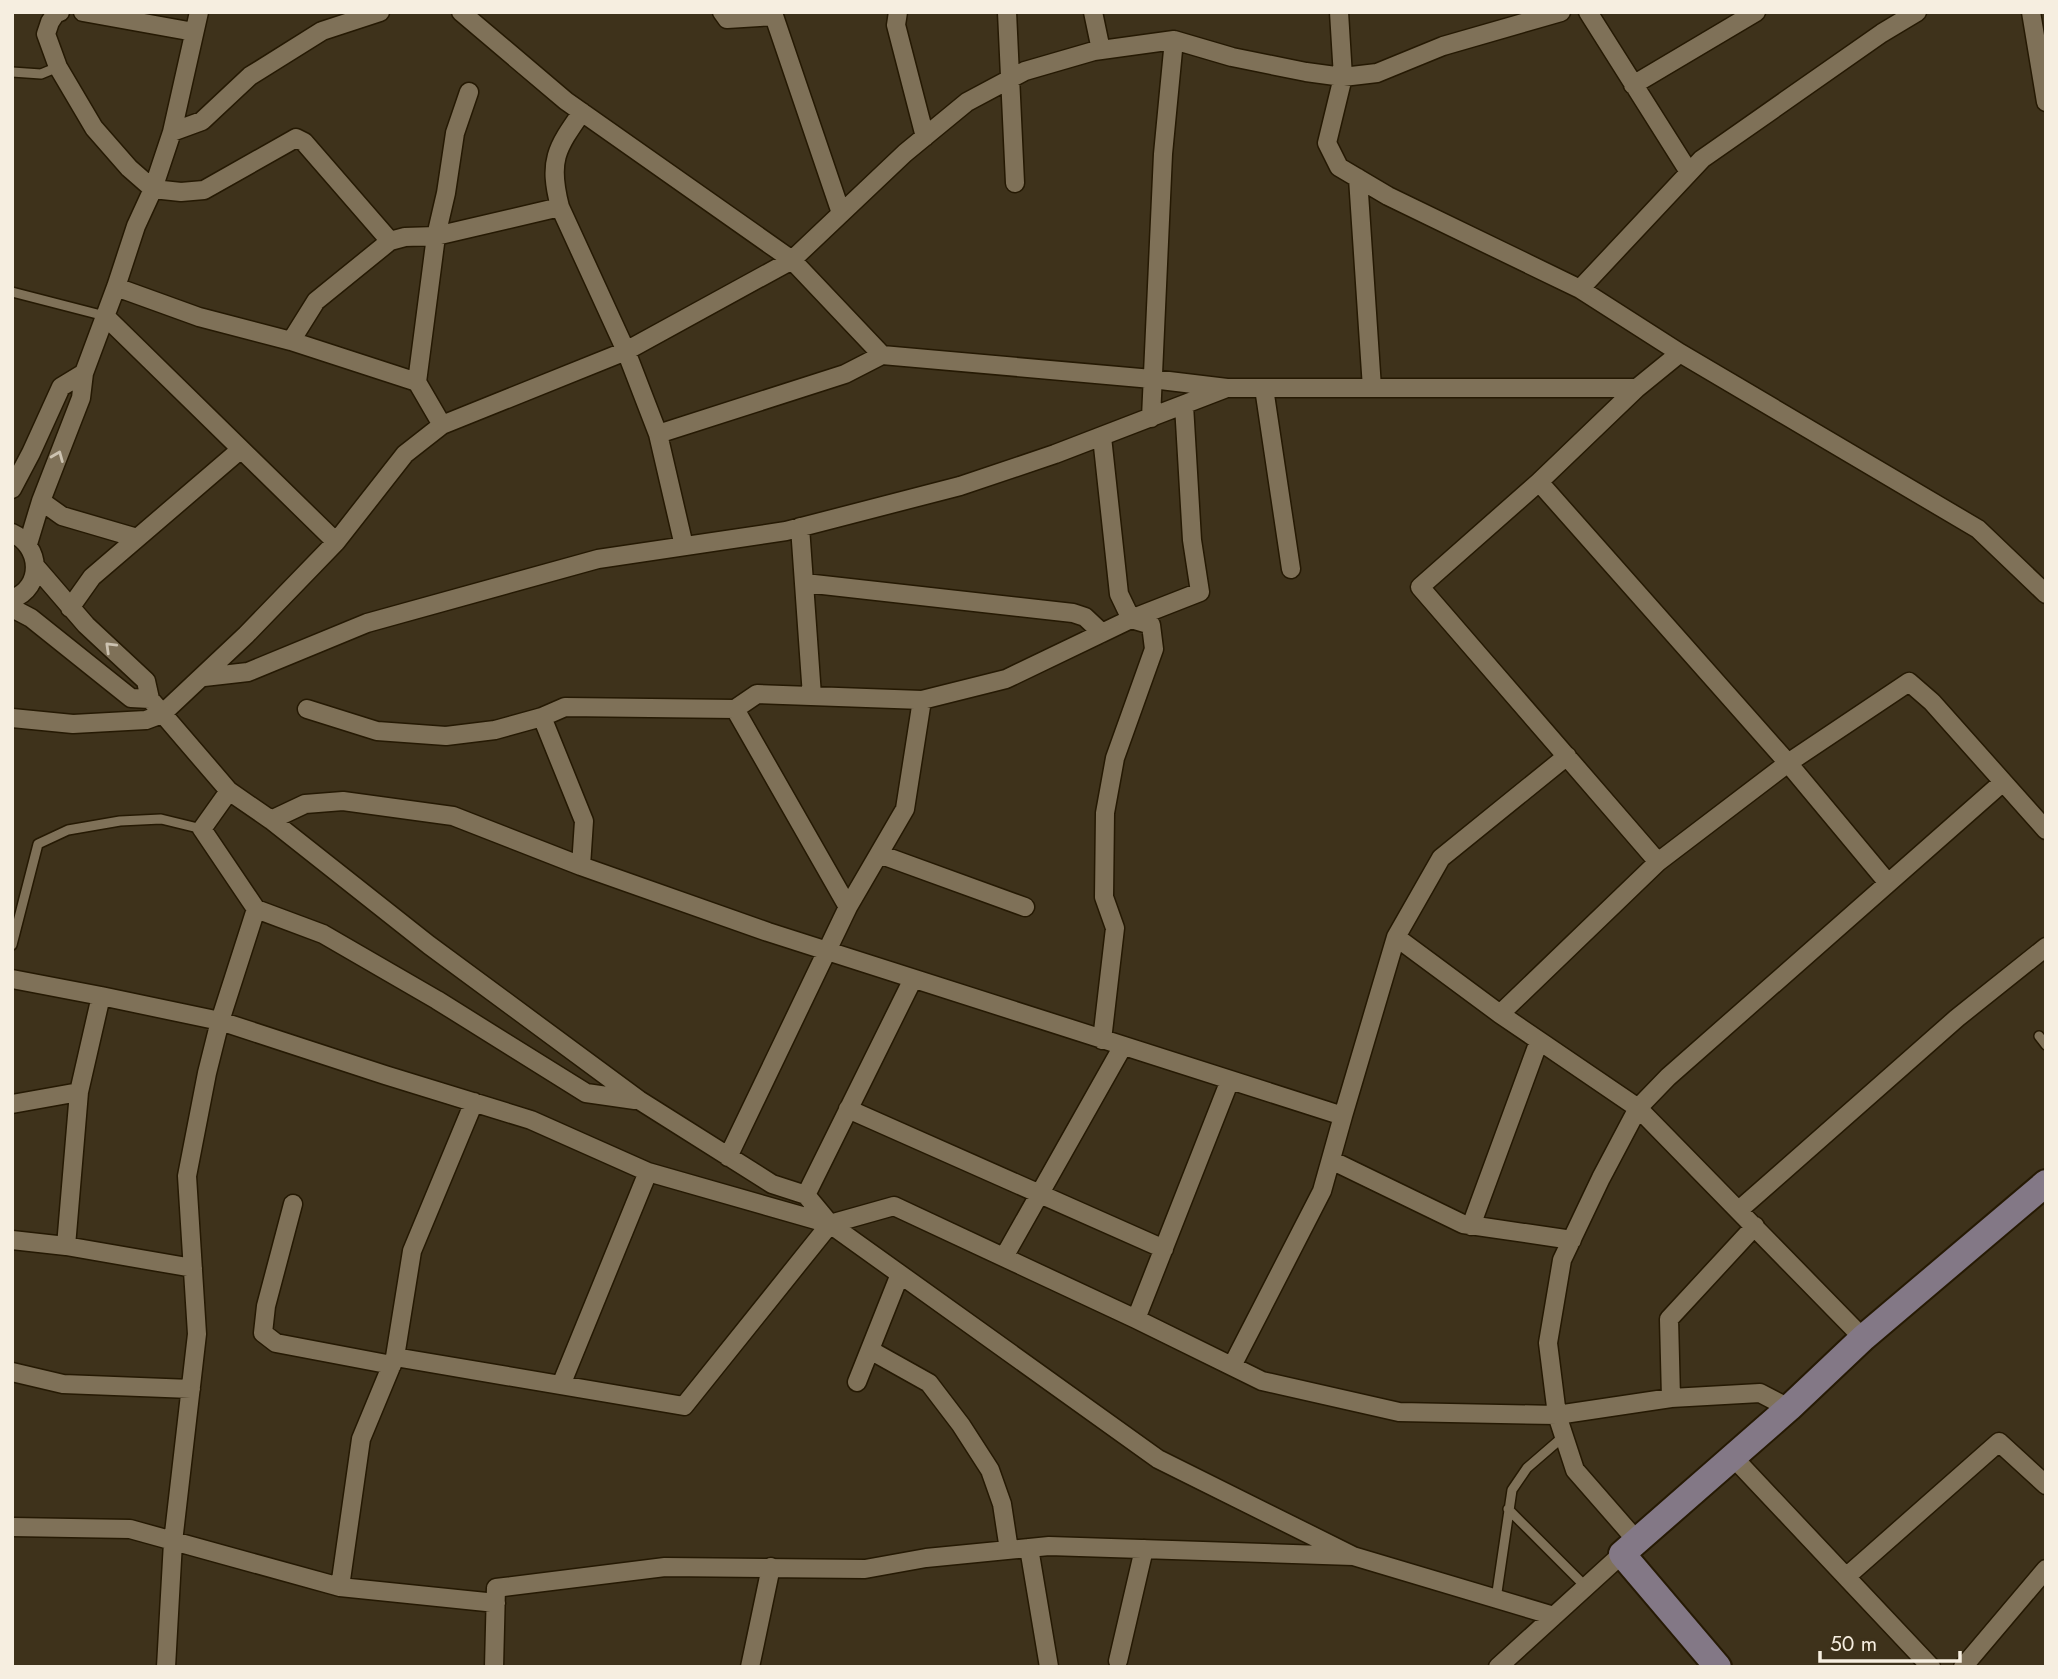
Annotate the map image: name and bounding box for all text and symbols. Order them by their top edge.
one-way arrow [50,451,64,463]
one-way arrow [105,643,118,656]
scale bar [1820,1620,1960,1664]
text: 50 m [1830,1629,1877,1659]

